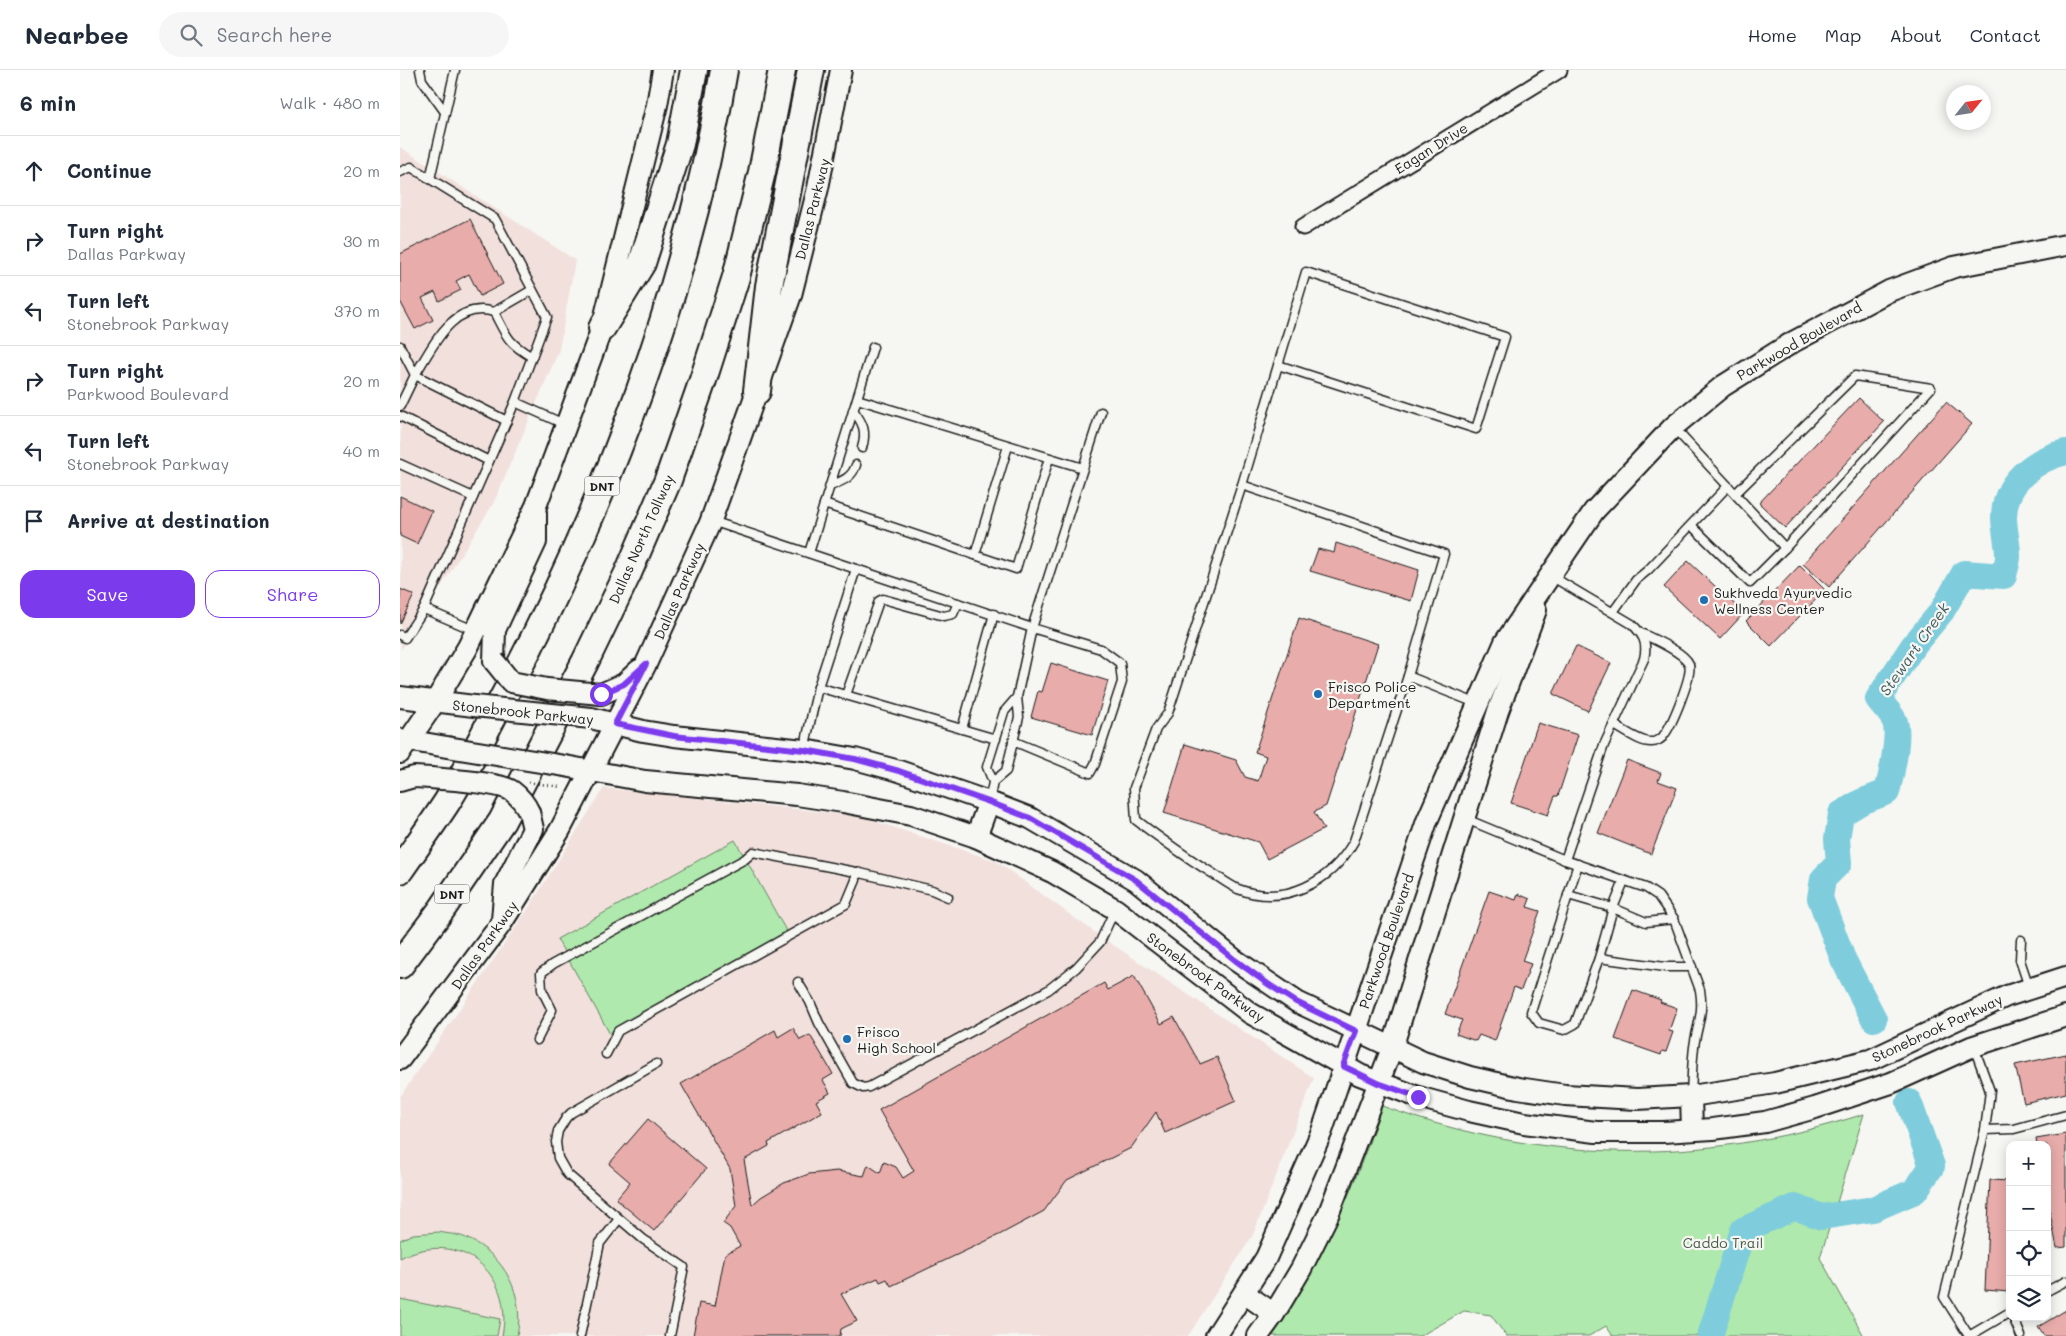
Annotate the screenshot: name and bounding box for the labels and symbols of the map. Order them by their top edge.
north arrow [1946,85,1991,130]
street label: Eagan Drive [1391,118,1471,178]
street label: Dallas Parkway [790,156,834,262]
street label: Parkwood Boulevard [1733,297,1865,385]
street label: Dallas North Tollway [604,471,678,607]
road number: DNT [584,476,620,496]
street label: Dallas Parkway [649,540,709,642]
place label: Sukhveda Ayurvedic Wellness Center [1714,583,1852,618]
marker: Sukhveda Ayurvedic Wellness Center [1698,594,1710,606]
water label: Stewart Creek [1875,598,1954,699]
place label: Frisco Police Department [1328,677,1417,712]
route start [590,683,613,706]
marker: Frisco Police Department [1312,688,1324,700]
street label: Stonebrook Parkway [451,695,595,729]
street label: Parkwood Boulevard [1354,871,1418,1011]
road number: DNT [434,884,470,904]
street label: Dallas Parkway [446,897,522,993]
street label: Stonebrook Parkway [1143,928,1269,1026]
street label: Stonebrook Parkway [1869,989,2005,1067]
place label: Frisco High School [857,1022,936,1057]
marker: Frisco High School [841,1033,853,1045]
route end [1407,1086,1430,1109]
park label: Caddo Trail [1683,1233,1763,1252]

